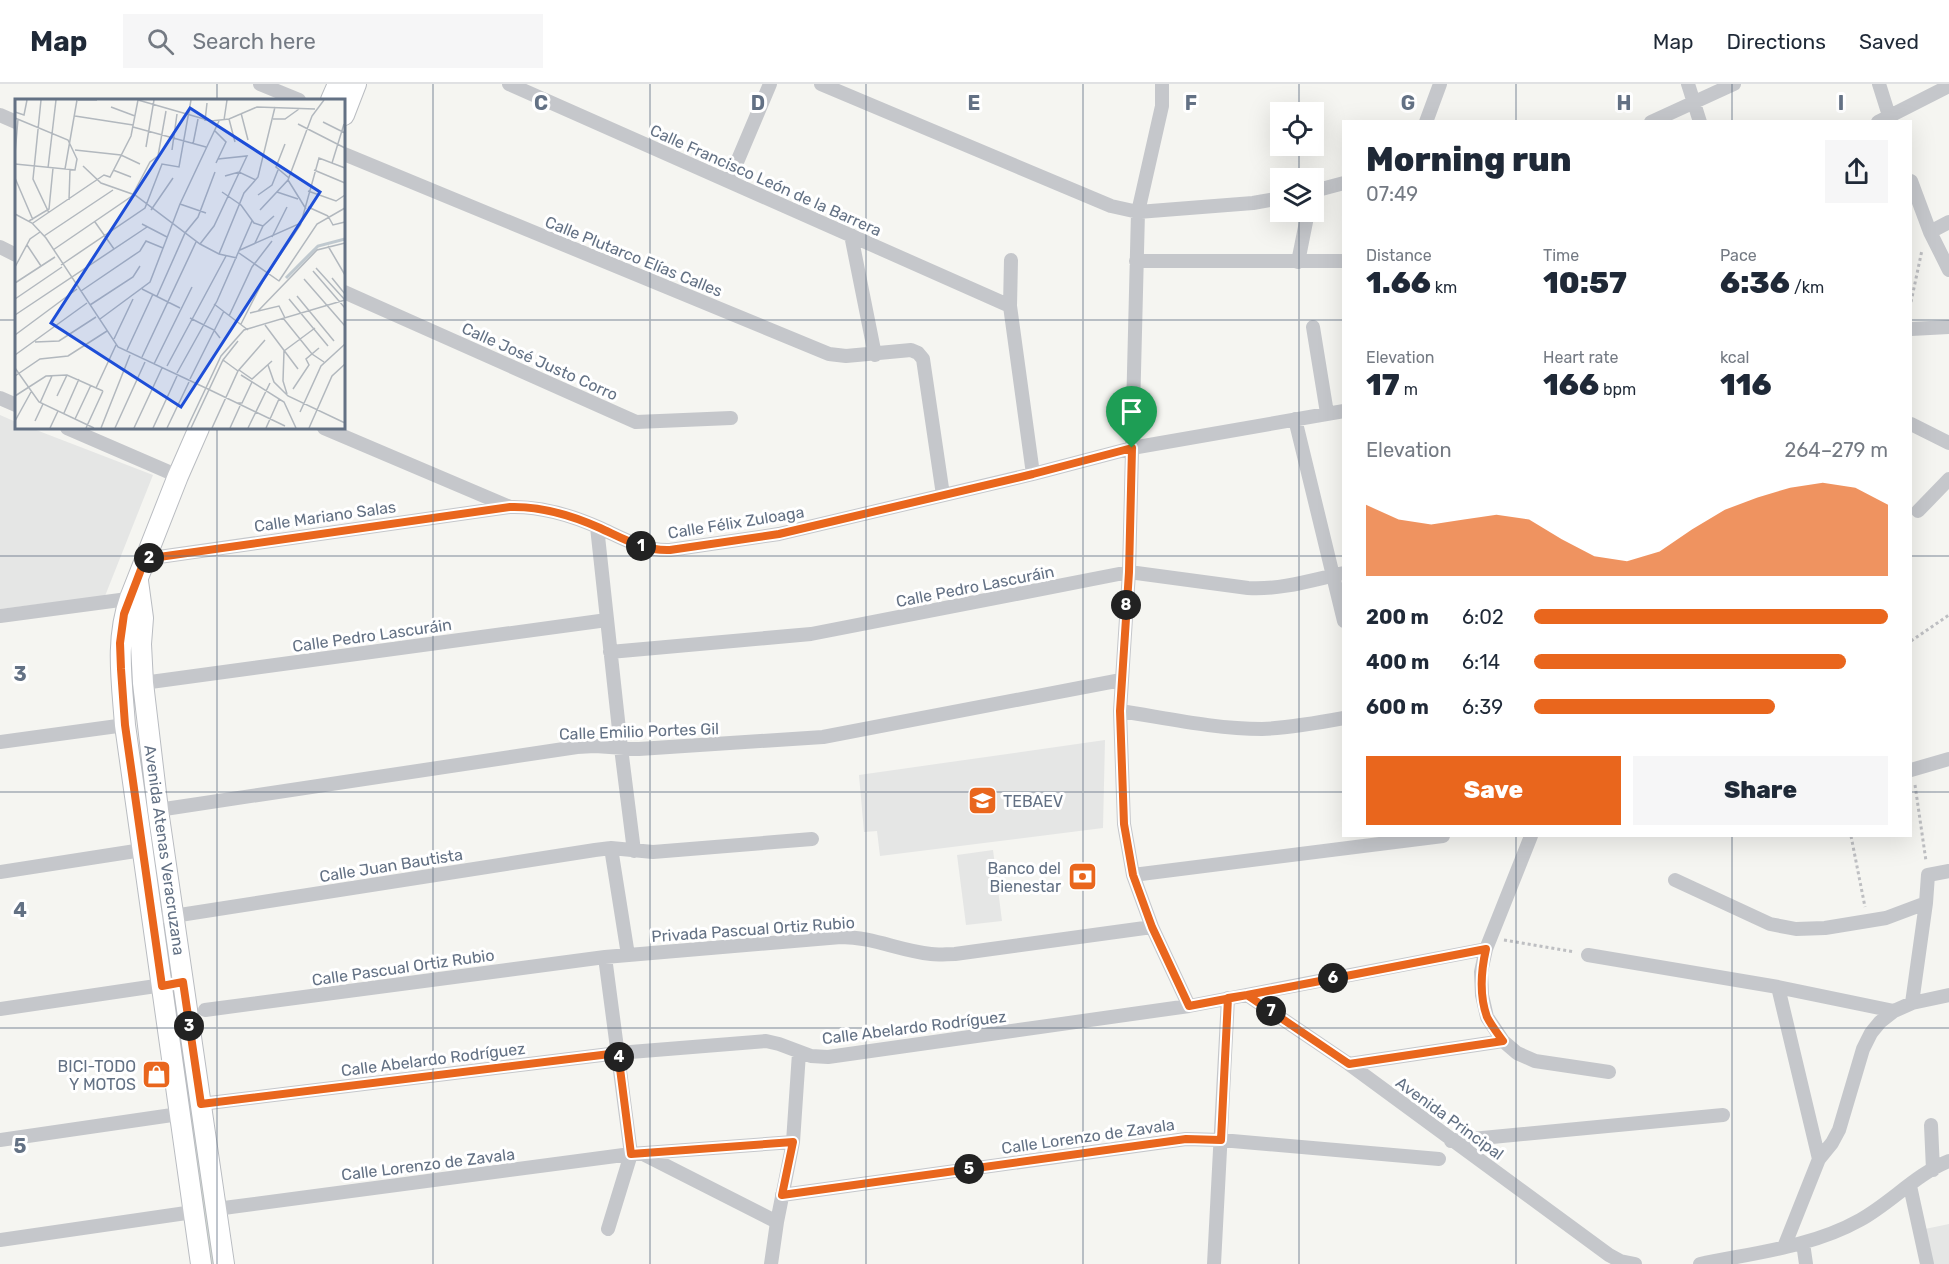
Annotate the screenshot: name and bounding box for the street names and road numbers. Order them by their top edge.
street label: Calle Francisco León de la Barrera [647,121,885,240]
street label: Calle Plutarco Elías Calles [542,212,725,301]
street label: Calle José Justo Corro [459,318,621,404]
street label: Calle Mariano Salas [253,497,397,536]
street label: Calle Félix Zuloaga [667,502,806,543]
street label: Calle Pedro Lascuráin [894,562,1056,611]
street label: Calle Pedro Lascuráin [291,615,453,656]
street label: Calle Emilio Portes Gil [559,719,719,744]
street label: Avenida Atenas Veracruzana [140,744,189,957]
street label: Calle Juan Bautista [318,845,464,886]
street label: Privada Pascual Ortiz Rubio [651,913,855,946]
street label: Calle Pascual Ortiz Rubio [311,945,496,990]
street label: Calle Abelardo Rodríguez [821,1007,1007,1048]
street label: Calle Abelardo Rodríguez [340,1039,526,1080]
street label: Avenida Principal [1392,1073,1507,1164]
street label: Calle Lorenzo de Zavala [1000,1115,1176,1158]
street label: Calle Lorenzo de Zavala [340,1144,516,1185]

